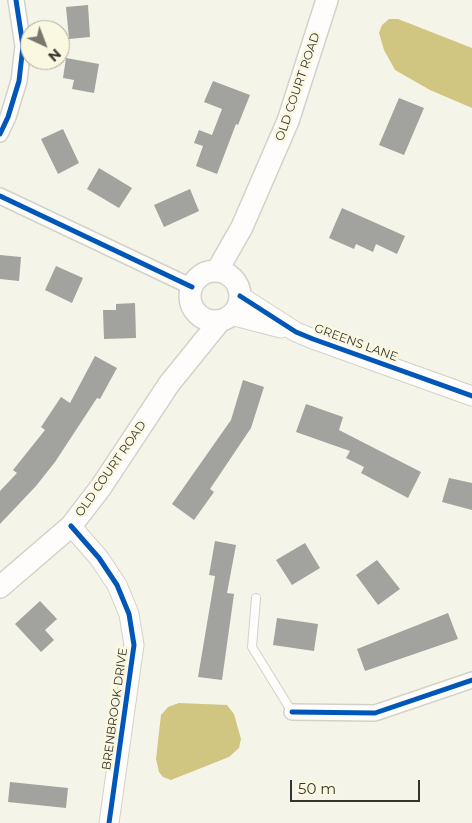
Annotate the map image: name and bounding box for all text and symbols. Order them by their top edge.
north arrow [20,20,70,70]
street label: OLD COURT ROAD [273,31,323,143]
text: N [44,45,65,66]
street label: GREENS LANE [312,321,400,365]
street label: OLD COURT ROAD [73,418,149,520]
street label: BRENBROOK DRIVE [99,647,131,771]
scale bar [292,770,422,802]
text: 50 m [298,779,336,798]

